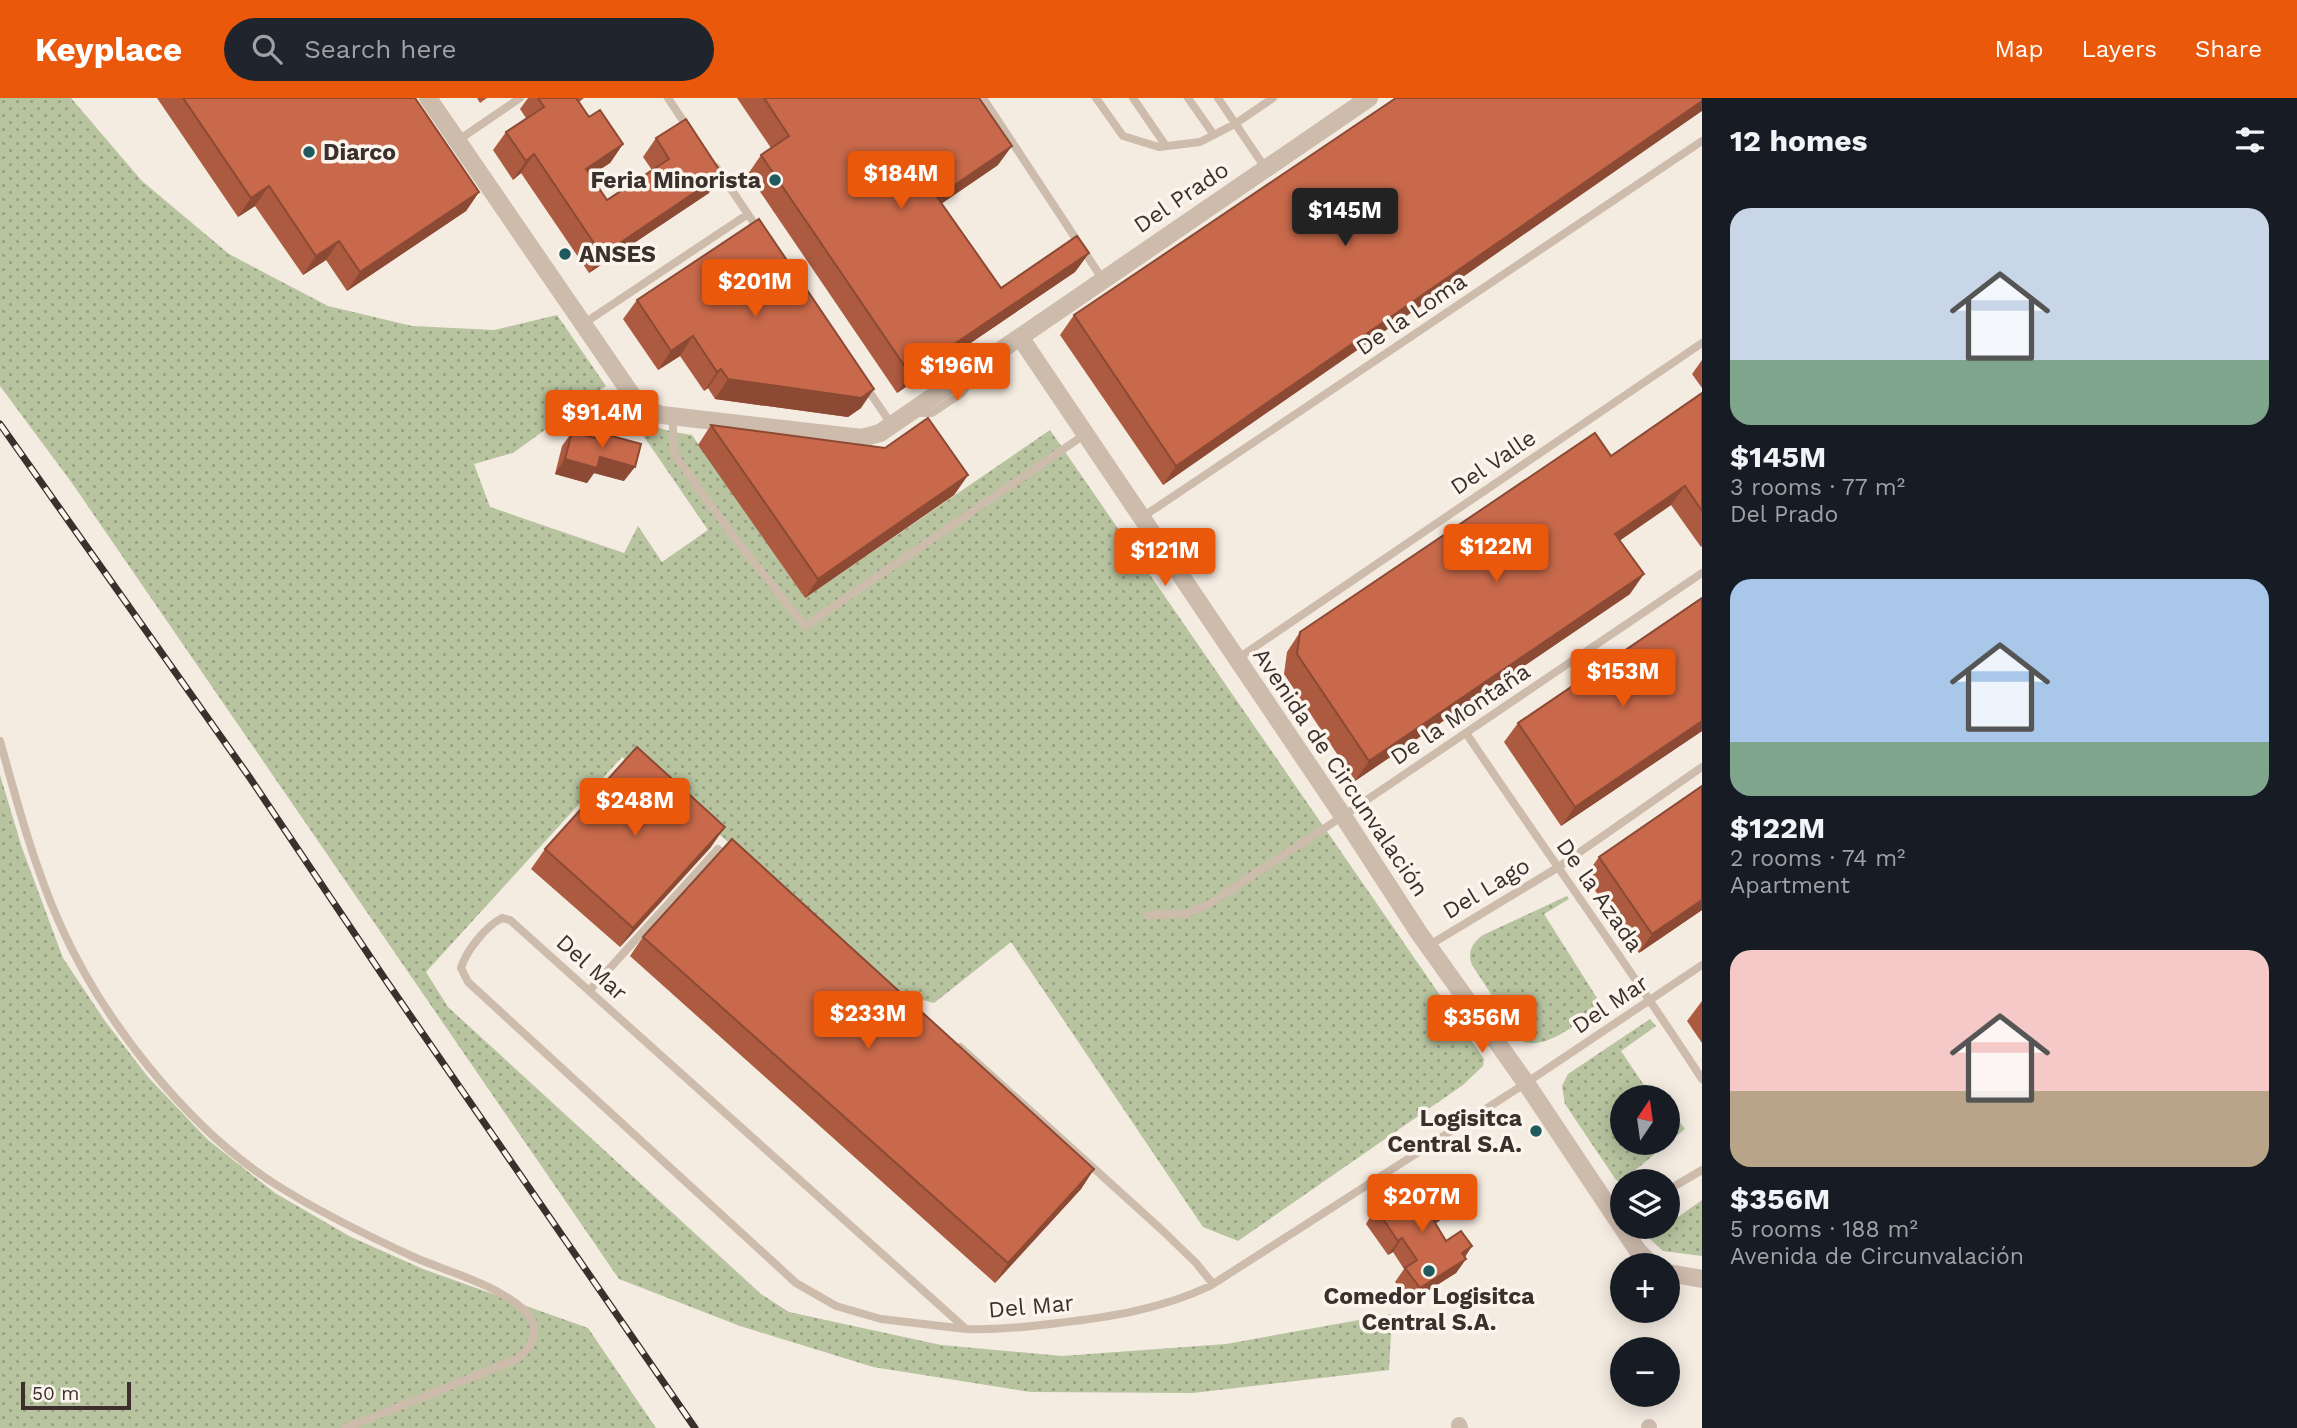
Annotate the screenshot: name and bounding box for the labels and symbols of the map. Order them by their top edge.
place label: Diarco [323,139,396,166]
marker: Diarco [301,144,317,160]
pin: $184M [852,152,950,211]
street label: Del Prado [1129,156,1234,239]
place label: Feria Minorista [590,167,762,194]
marker: Feria Minorista [767,172,783,188]
pin: $145M [1296,188,1394,248]
place label: ANSES [579,241,656,268]
marker: ANSES [557,246,573,262]
pin: $201M [706,260,804,319]
street label: De la Loma [1351,268,1472,361]
pin: $196M [908,344,1006,403]
pin: $91.4M [545,390,659,450]
street label: Del Valle [1446,424,1541,501]
pin: $122M [1447,524,1545,584]
pin: $121M [1116,528,1214,588]
street label: Avenida de Circunvalación [1247,643,1434,902]
pin: $153M [1574,650,1672,709]
street label: De la Montaña [1385,658,1535,771]
pin: $248M [586,778,684,838]
street label: De la Azada [1551,833,1649,957]
street label: Del Lago [1438,852,1535,925]
street label: Del Mar [551,929,633,1006]
street label: Del Mar [1567,969,1653,1040]
pin: $233M [819,992,917,1051]
pin: $356M [1433,996,1531,1055]
north arrow [1610,1085,1680,1155]
place label: Logisitca Central S.A. [1387,1105,1523,1158]
marker: Logisitca Central S.A. [1528,1123,1544,1139]
pin: $207M [1373,1174,1471,1234]
marker: Comedor Logisitca Central S.A. [1421,1263,1437,1279]
place label: Comedor Logisitca Central S.A. [1324,1283,1535,1336]
street label: Del Mar [987,1289,1075,1324]
scale bar [21,1379,131,1411]

